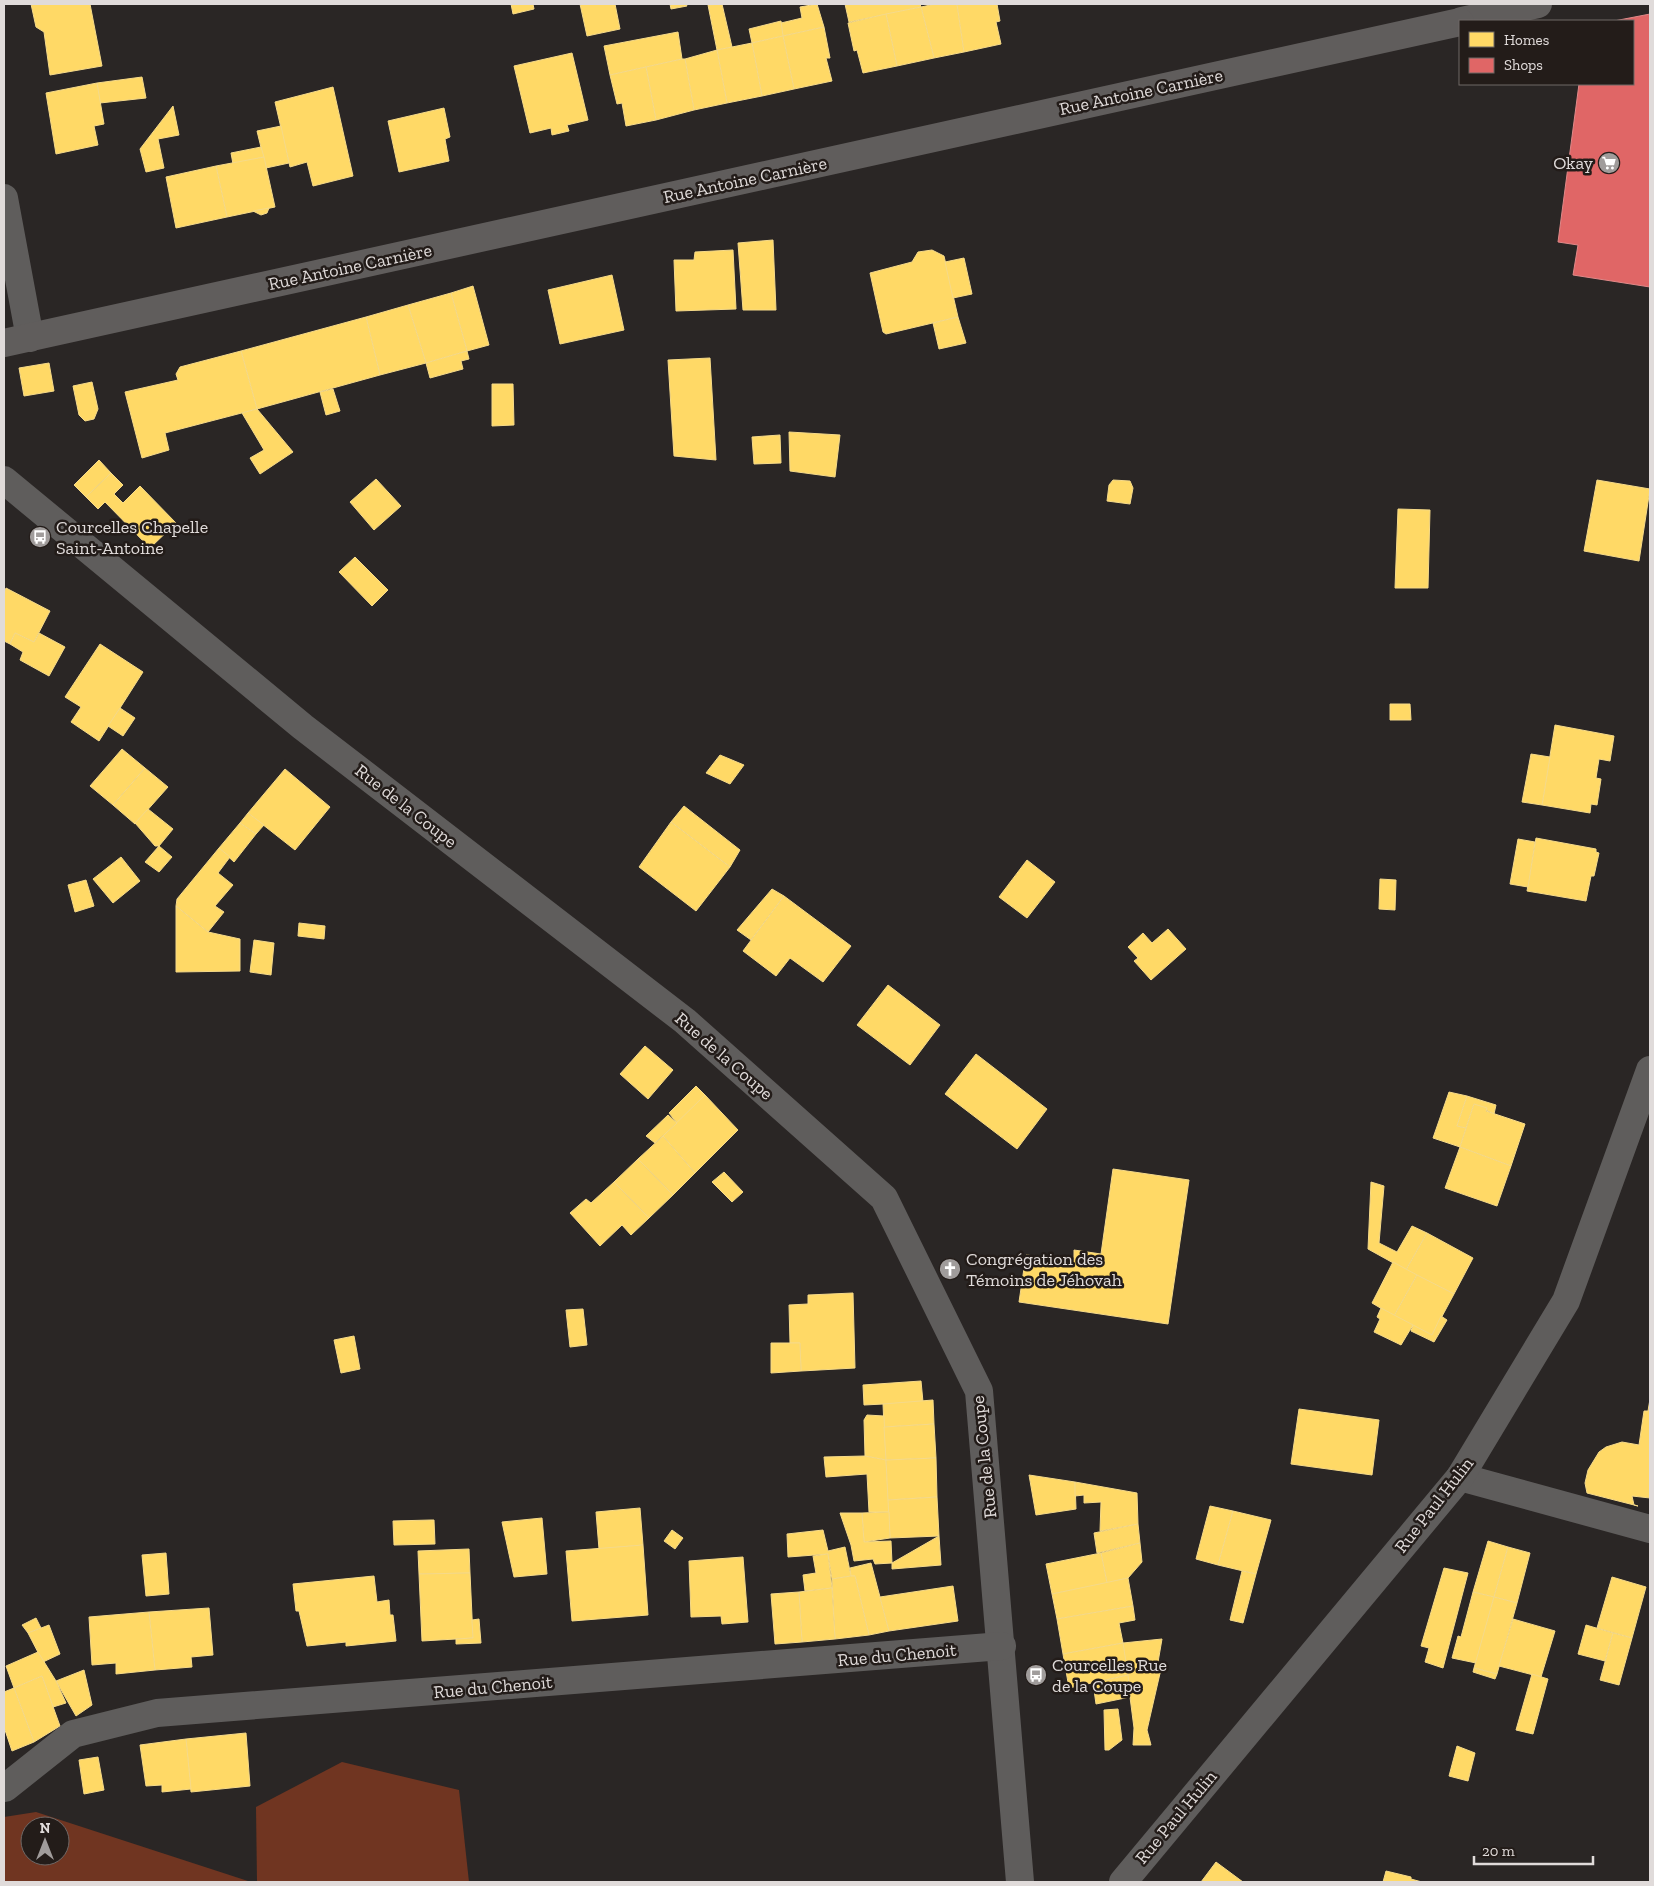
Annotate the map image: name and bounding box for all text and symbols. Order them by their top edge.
legend [1459,20,1634,85]
text: Homes [1504,31,1549,49]
text: Shops [1504,56,1543,74]
street label: Rue Antoine Carnière [1057,64,1225,120]
supermarket icon: Okay [1597,151,1621,175]
street label: Rue Antoine Carnière [661,152,829,208]
place label: Okay [1553,152,1594,174]
street label: Rue Antoine Carnière [266,239,434,295]
place label: Courcelles Chapelle Saint-Antoine [56,516,208,559]
bus stop icon: Courcelles Chapelle Saint-Antoine [28,525,52,549]
street label: Rue de la Coupe [351,759,461,853]
street label: Rue de la Coupe [670,1007,778,1105]
place label: Congrégation des Témoins de Jéhovah [966,1248,1122,1291]
church icon: Congrégation des Témoins de Jéhovah [938,1257,962,1281]
street label: Rue de la Coupe [967,1395,1001,1519]
street label: Rue Paul Hulin [1390,1452,1479,1557]
street label: Rue du Chenoit [837,1639,958,1671]
place label: Courcelles Rue de la Coupe [1052,1654,1167,1697]
bus stop icon: Courcelles Rue de la Coupe [1024,1663,1048,1687]
street label: Rue du Chenoit [433,1671,554,1703]
street label: Rue Paul Hulin [1131,1765,1222,1868]
north arrow [20,1816,70,1866]
text: N [40,1820,51,1837]
scale bar [1474,1834,1593,1866]
text: 20 m [1482,1842,1515,1860]

